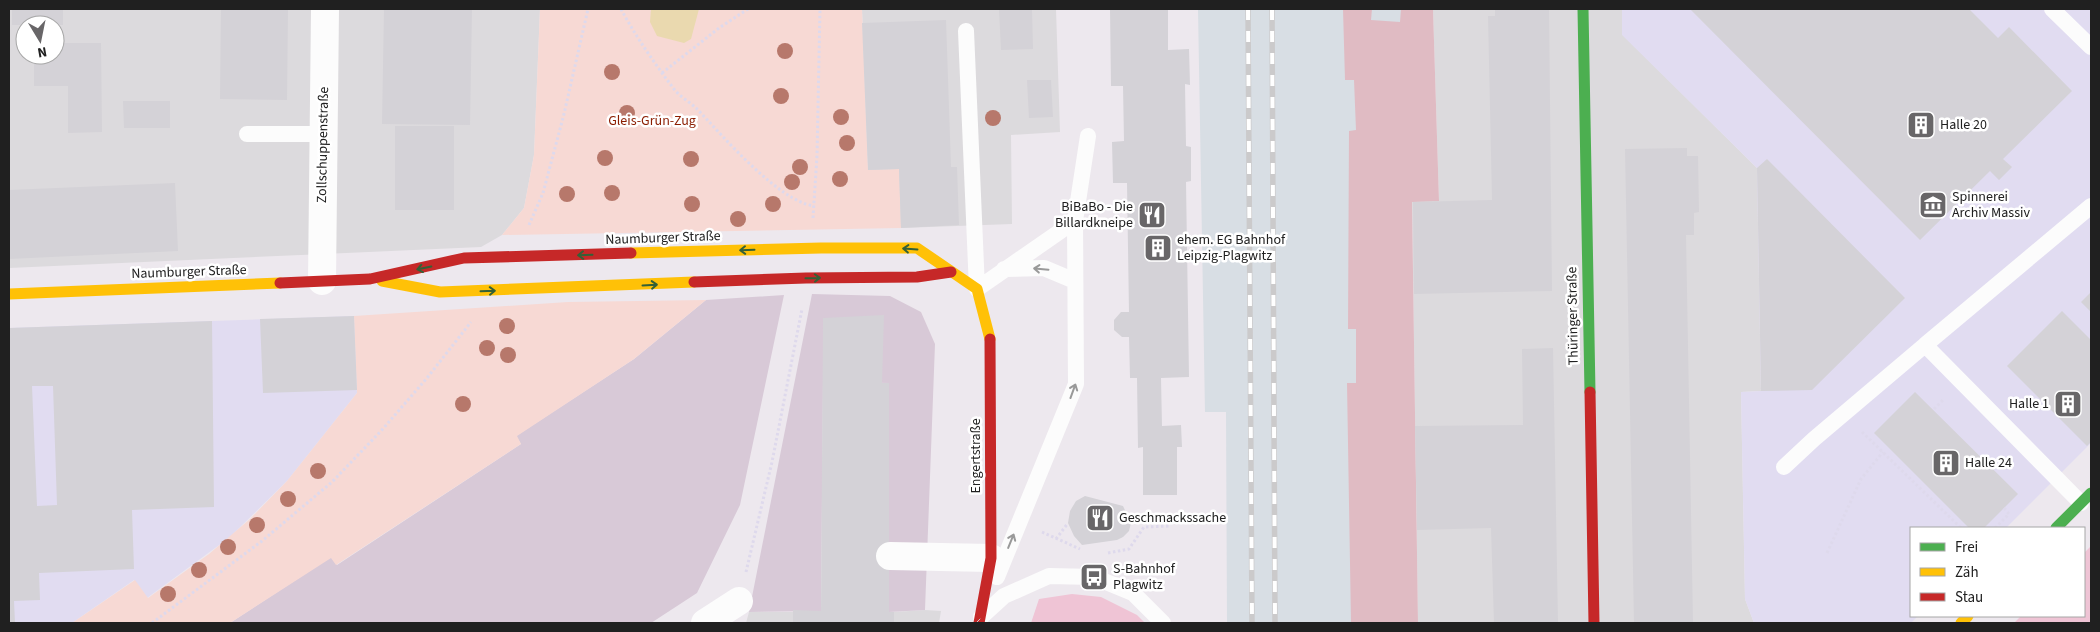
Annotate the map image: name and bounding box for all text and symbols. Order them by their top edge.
north arrow [15,15,65,65]
text: N [36,41,48,62]
street label: Zollschuppenstraße [312,87,334,203]
building icon: Halle 20 [1906,110,1936,140]
park label: Gleis-Grün-Zug [608,111,696,131]
place label: Halle 20 [1940,115,1987,135]
place label: Spinnerei Archiv Massiv [1952,187,2031,223]
museum icon: Spinnerei Archiv Massiv [1918,190,1948,220]
place label: BiBaBo - Die Billardkneipe [1055,197,1133,233]
restaurant icon: BiBaBo - Die Billardkneipe [1137,200,1167,230]
street label: Naumburger Straße [605,226,721,250]
place label: ehem. EG Bahnhof Leipzig-Plagwitz [1177,230,1286,266]
building icon: ehem. EG Bahnhof Leipzig-Plagwitz [1143,233,1173,263]
one-way arrow [902,244,918,253]
one-way arrow [740,245,756,255]
one-way arrow [577,250,594,260]
street label: Naumburger Straße [131,260,247,284]
one-way arrow [416,263,432,273]
one-way arrow [1033,264,1049,274]
street label: Thüringer Straße [1562,266,1584,365]
one-way arrow [804,273,820,283]
one-way arrow [642,280,658,290]
one-way arrow [480,287,496,296]
one-way arrow [1069,383,1078,399]
building icon: Halle 1 [2053,389,2083,419]
place label: Halle 1 [2009,394,2049,414]
street label: Engertstraße [966,418,986,494]
building icon: Halle 24 [1931,448,1961,478]
place label: Halle 24 [1965,453,2012,473]
restaurant icon: Geschmackssache [1085,503,1115,533]
place label: Geschmackssache [1119,508,1226,528]
legend [1910,527,2085,617]
one-way arrow [1007,534,1017,549]
text: Frei [1955,537,1978,558]
place label: S-Bahnhof Plagwitz [1113,559,1176,595]
bus stop icon: S-Bahnhof Plagwitz [1079,562,1109,592]
text: Zäh [1955,562,1979,583]
text: Stau [1955,587,1983,608]

